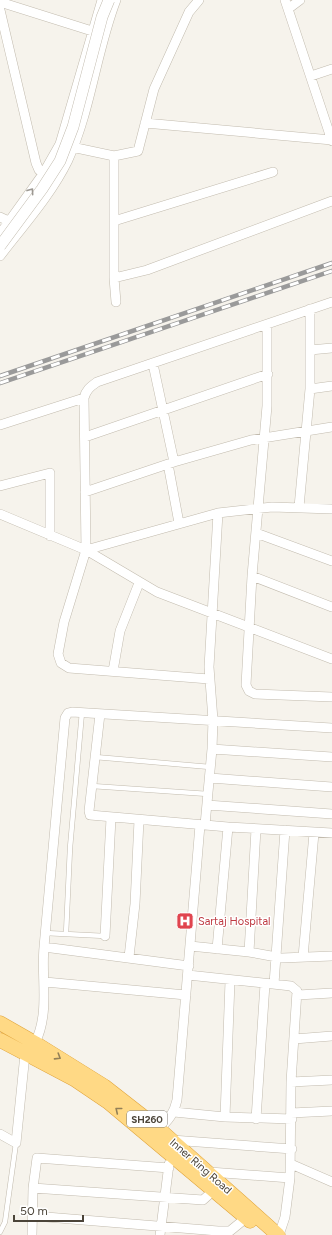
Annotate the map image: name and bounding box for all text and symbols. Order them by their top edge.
one-way arrow [26,189,33,196]
hospital icon: Sartaj Hospital [175,911,195,931]
place label: Sartaj Hospital [198,915,270,928]
one-way arrow [54,1052,61,1059]
one-way arrow [116,1107,123,1114]
road number: SH260 [127,1111,167,1127]
street label: Inner Ring Road [167,1136,234,1197]
scale bar [14,1197,83,1223]
text: 50 m [20,1204,48,1218]

